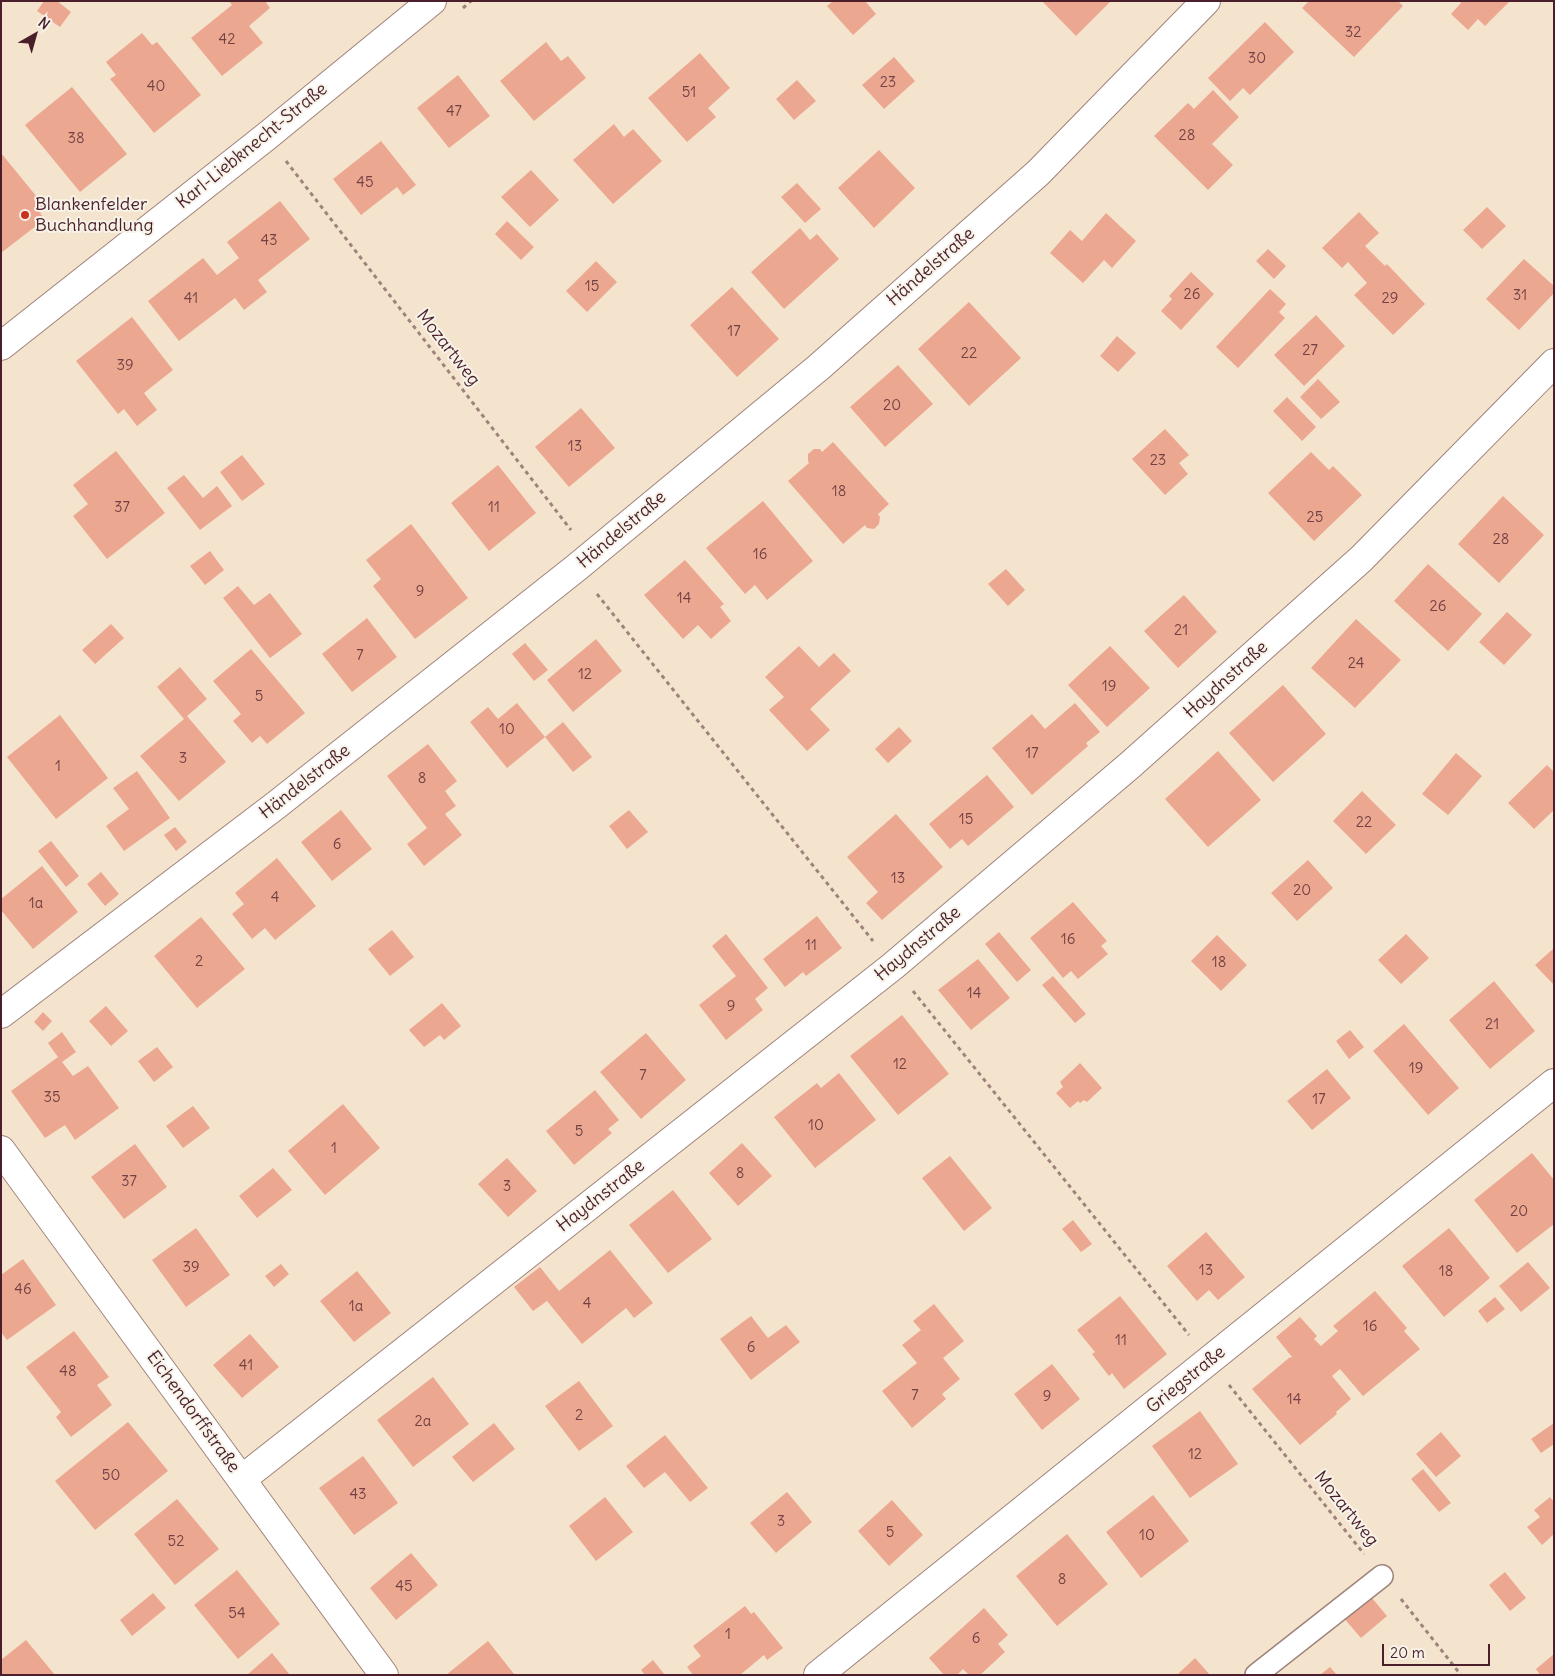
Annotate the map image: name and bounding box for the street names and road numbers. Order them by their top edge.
street label: Karl-Liebknecht-Straße [172,78,332,214]
street label: Händelstraße [883,223,979,311]
street label: Mozartweg [412,306,484,390]
street label: Händelstraße [573,487,671,573]
street label: Haydnstraße [1180,637,1272,723]
street label: Händelstraße [255,740,355,824]
street label: Haydnstraße [871,902,965,986]
street label: Haydnstraße [553,1155,649,1237]
street label: Griegstraße [1142,1342,1230,1418]
street label: Eichendorffstraße [142,1347,244,1477]
street label: Mozartweg [1309,1467,1383,1551]

